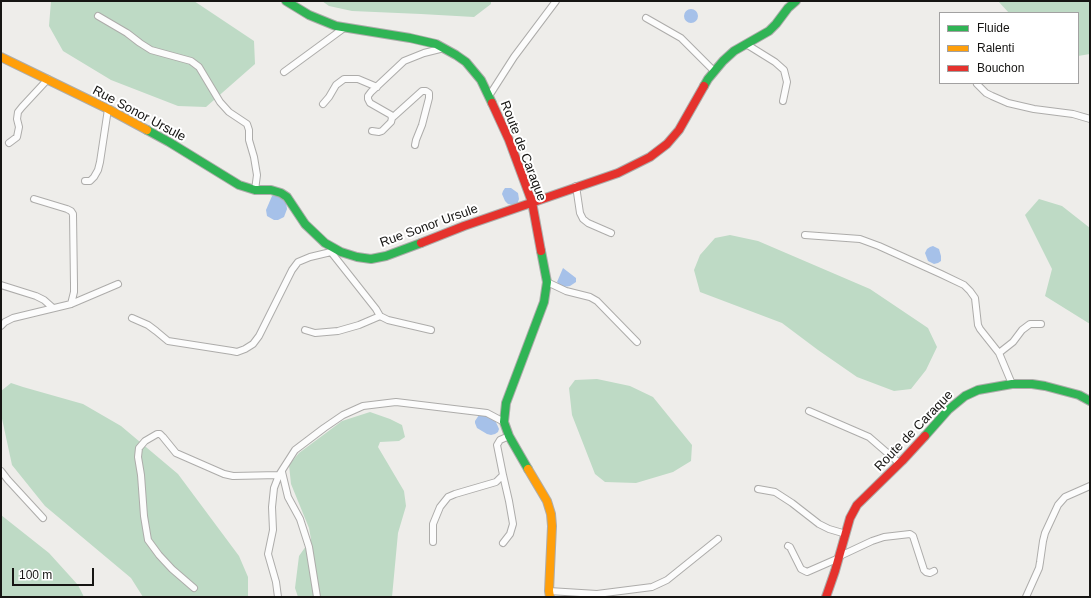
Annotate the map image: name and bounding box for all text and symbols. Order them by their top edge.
legend [939,12,1079,84]
text: Fluide [977,21,1010,35]
text: Ralenti [977,41,1014,55]
text: Bouchon [977,61,1024,75]
street label: Rue Sonor Ursule [90,83,188,145]
street label: Route de Caraque [497,99,549,203]
street label: Rue Sonor Ursule [378,201,480,251]
street label: Route de Caraque [871,387,957,475]
scale bar [14,560,96,586]
text: 100 m [19,568,52,582]

